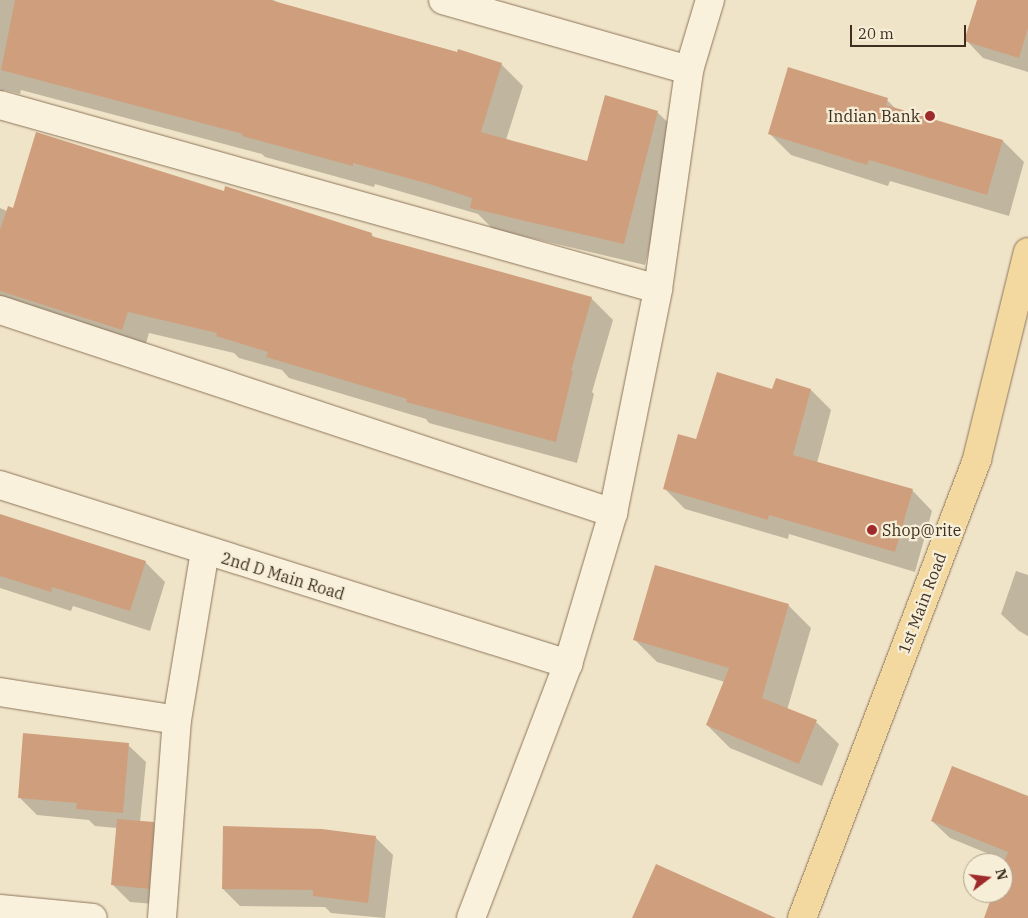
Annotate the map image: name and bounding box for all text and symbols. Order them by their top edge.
scale bar [853,15,969,47]
text: 20 m [858,24,894,43]
place label: Indian Bank [828,106,920,126]
marker: Indian Bank [924,110,936,122]
place label: Shop@rite [882,520,961,540]
marker: Shop@rite [866,524,878,536]
street label: 2nd D Main Road [219,548,347,604]
street label: 1st Main Road [894,550,950,656]
north arrow [963,853,1013,903]
text: N [991,867,1012,882]

